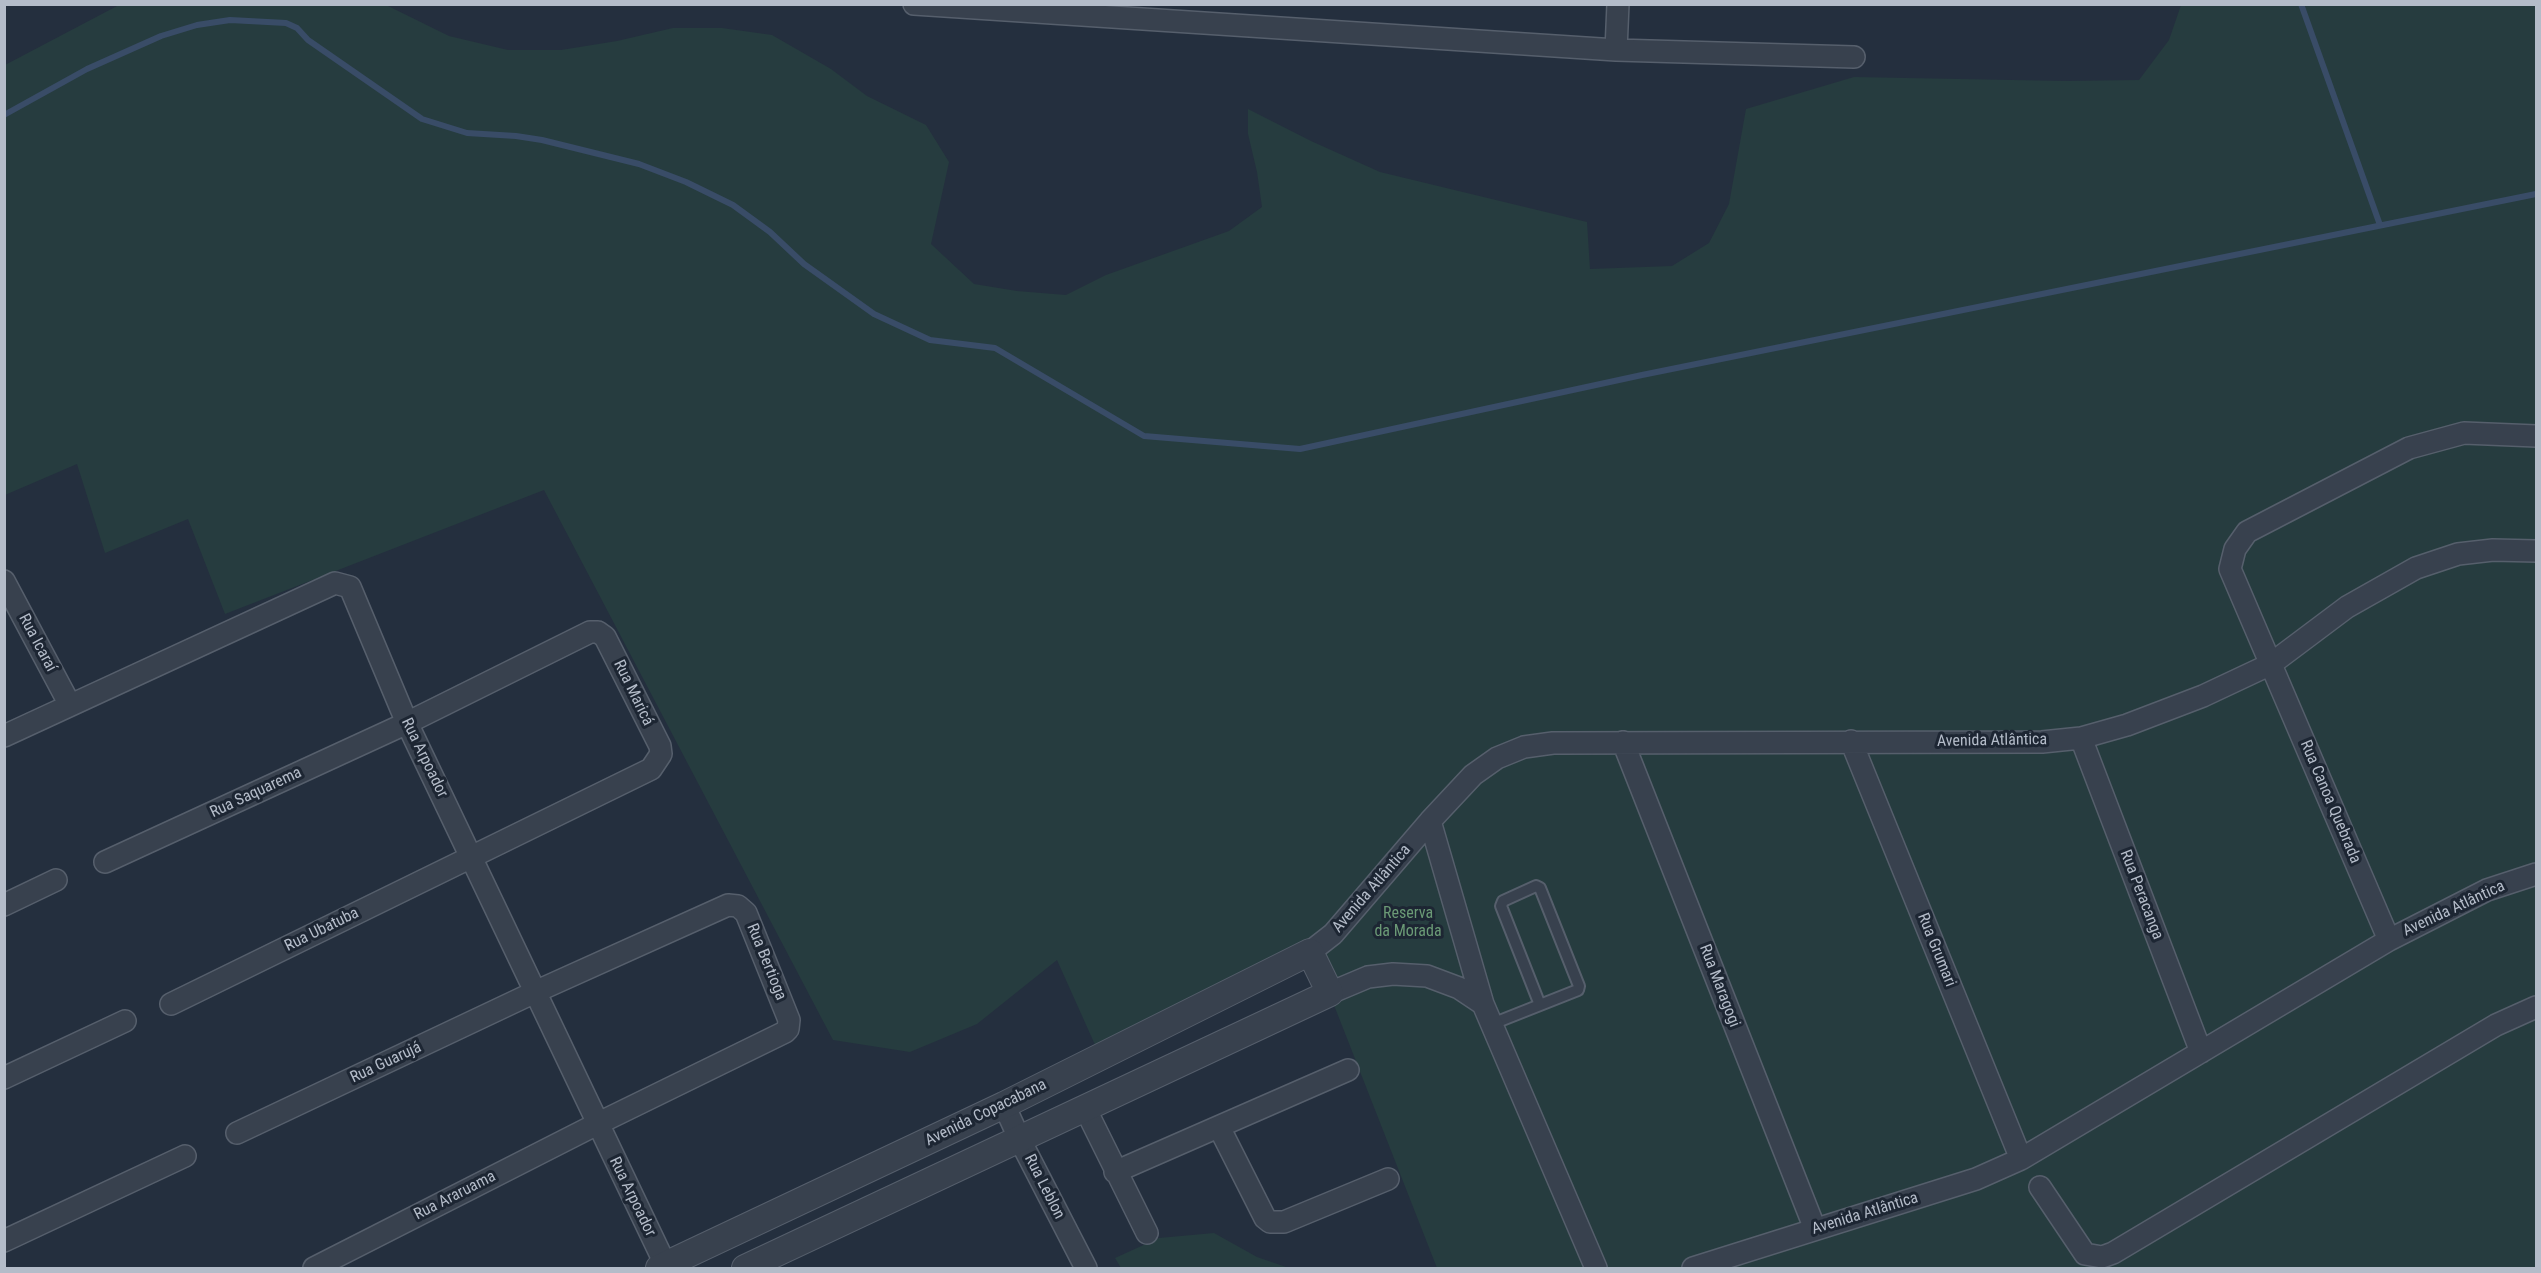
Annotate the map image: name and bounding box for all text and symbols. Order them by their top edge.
street label: Rua Icaraí [14,611,60,675]
street label: Rua Maricá [609,657,657,729]
street label: Rua Arpoador [397,715,451,801]
street label: Avenida Atlântica [1937,730,2047,752]
street label: Rua Canoa Quebrada [2295,738,2365,866]
street label: Rua Saquarema [207,763,305,823]
street label: Avenida Atlântica [1329,841,1415,937]
street label: Rua Peracanga [2115,847,2167,943]
street label: Avenida Atlântica [2400,877,2508,941]
street label: Rua Ubatuba [282,904,362,956]
park label: Reserva da Morada [1374,904,1442,942]
street label: Rua Grumari [1913,910,1959,990]
street label: Rua Bertioga [742,921,790,1003]
street label: Rua Maragogi [1694,942,1744,1030]
street label: Rua Guarujá [347,1038,425,1088]
street label: Avenida Copacabana [922,1075,1050,1151]
street label: Rua Leblon [1020,1151,1068,1223]
street label: Rua Arpoador [605,1154,659,1240]
street label: Rua Araruama [411,1167,499,1225]
street label: Avenida Atlântica [1810,1189,1920,1239]

